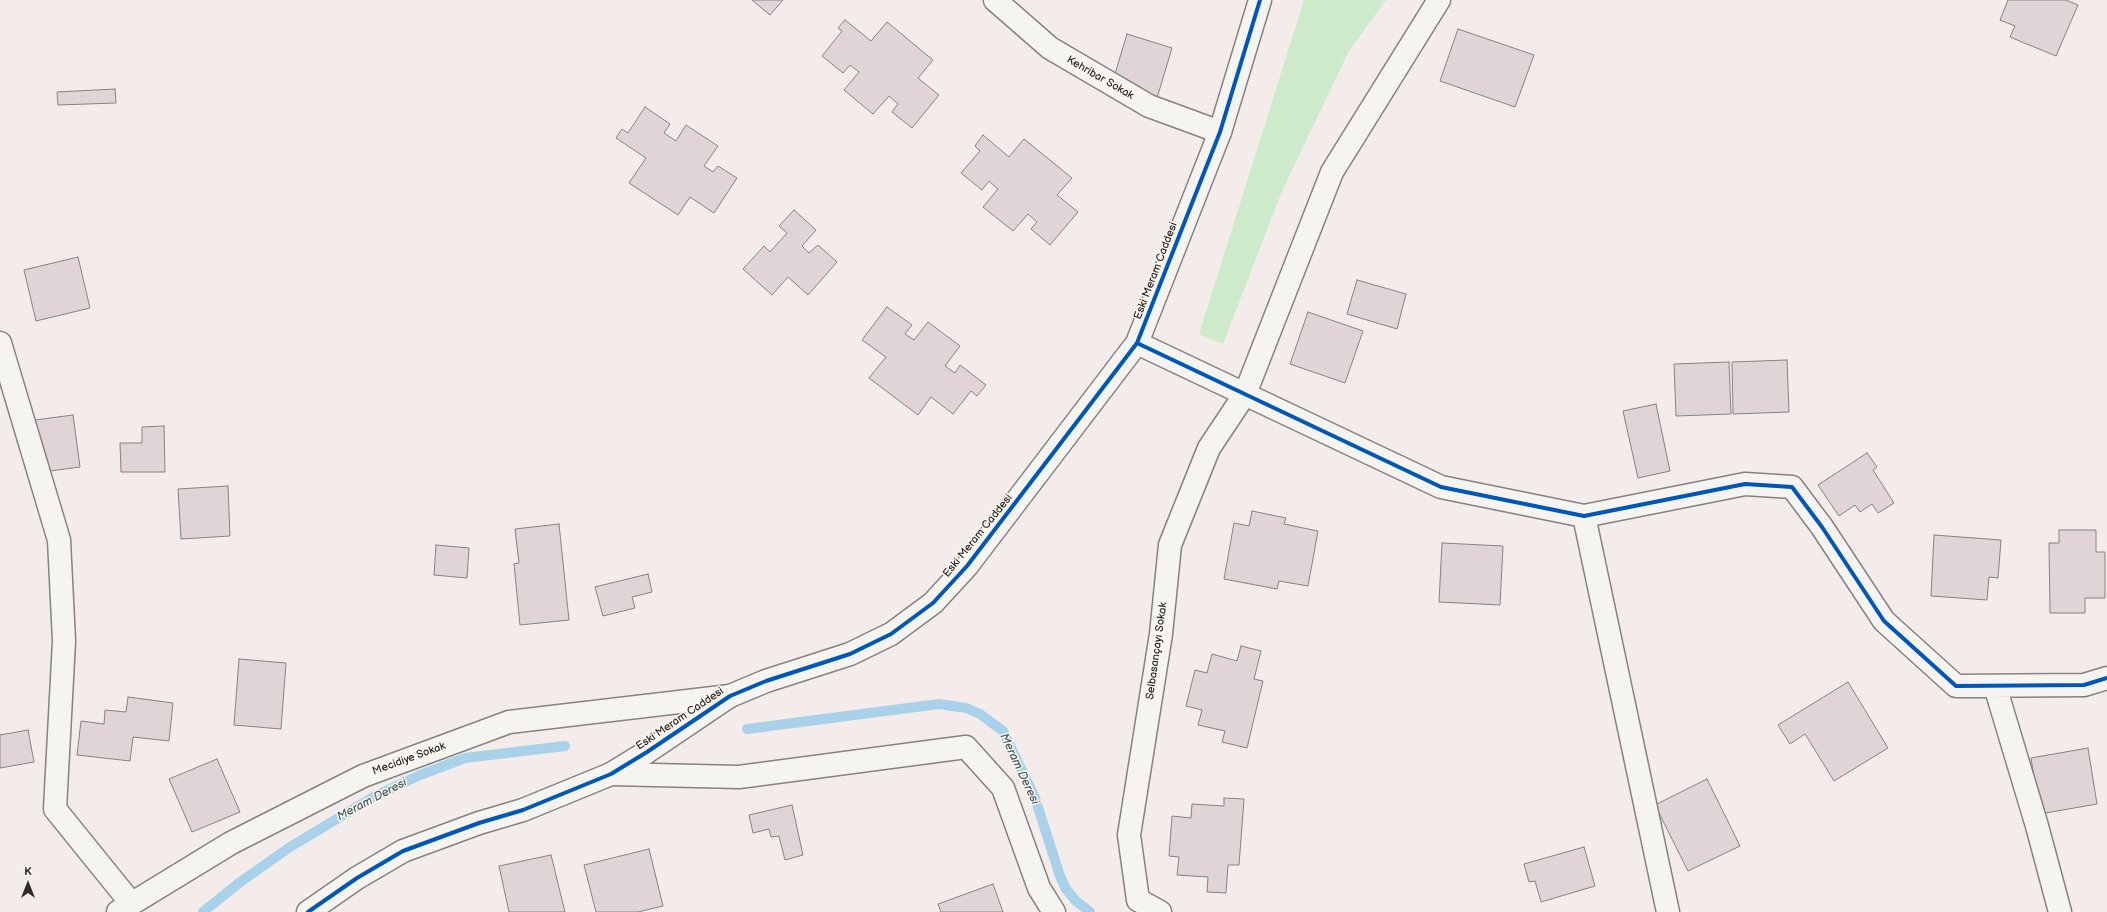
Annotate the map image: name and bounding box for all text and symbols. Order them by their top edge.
street label: Kehribar Sokak [1064,53,1136,103]
street label: Eski Meram Caddesi [1131,221,1181,321]
street label: Eski Meram Caddesi [940,492,1016,580]
street label: Selbasançayı Sokak [1144,601,1170,701]
street label: Eski Meram Caddesi [634,685,726,753]
water label: Meram Deresi [996,731,1042,807]
street label: Mecidiye Sokak [371,740,447,778]
water label: Meram Deresi [335,776,409,824]
north arrow [8,864,48,904]
text: K [24,865,32,878]

